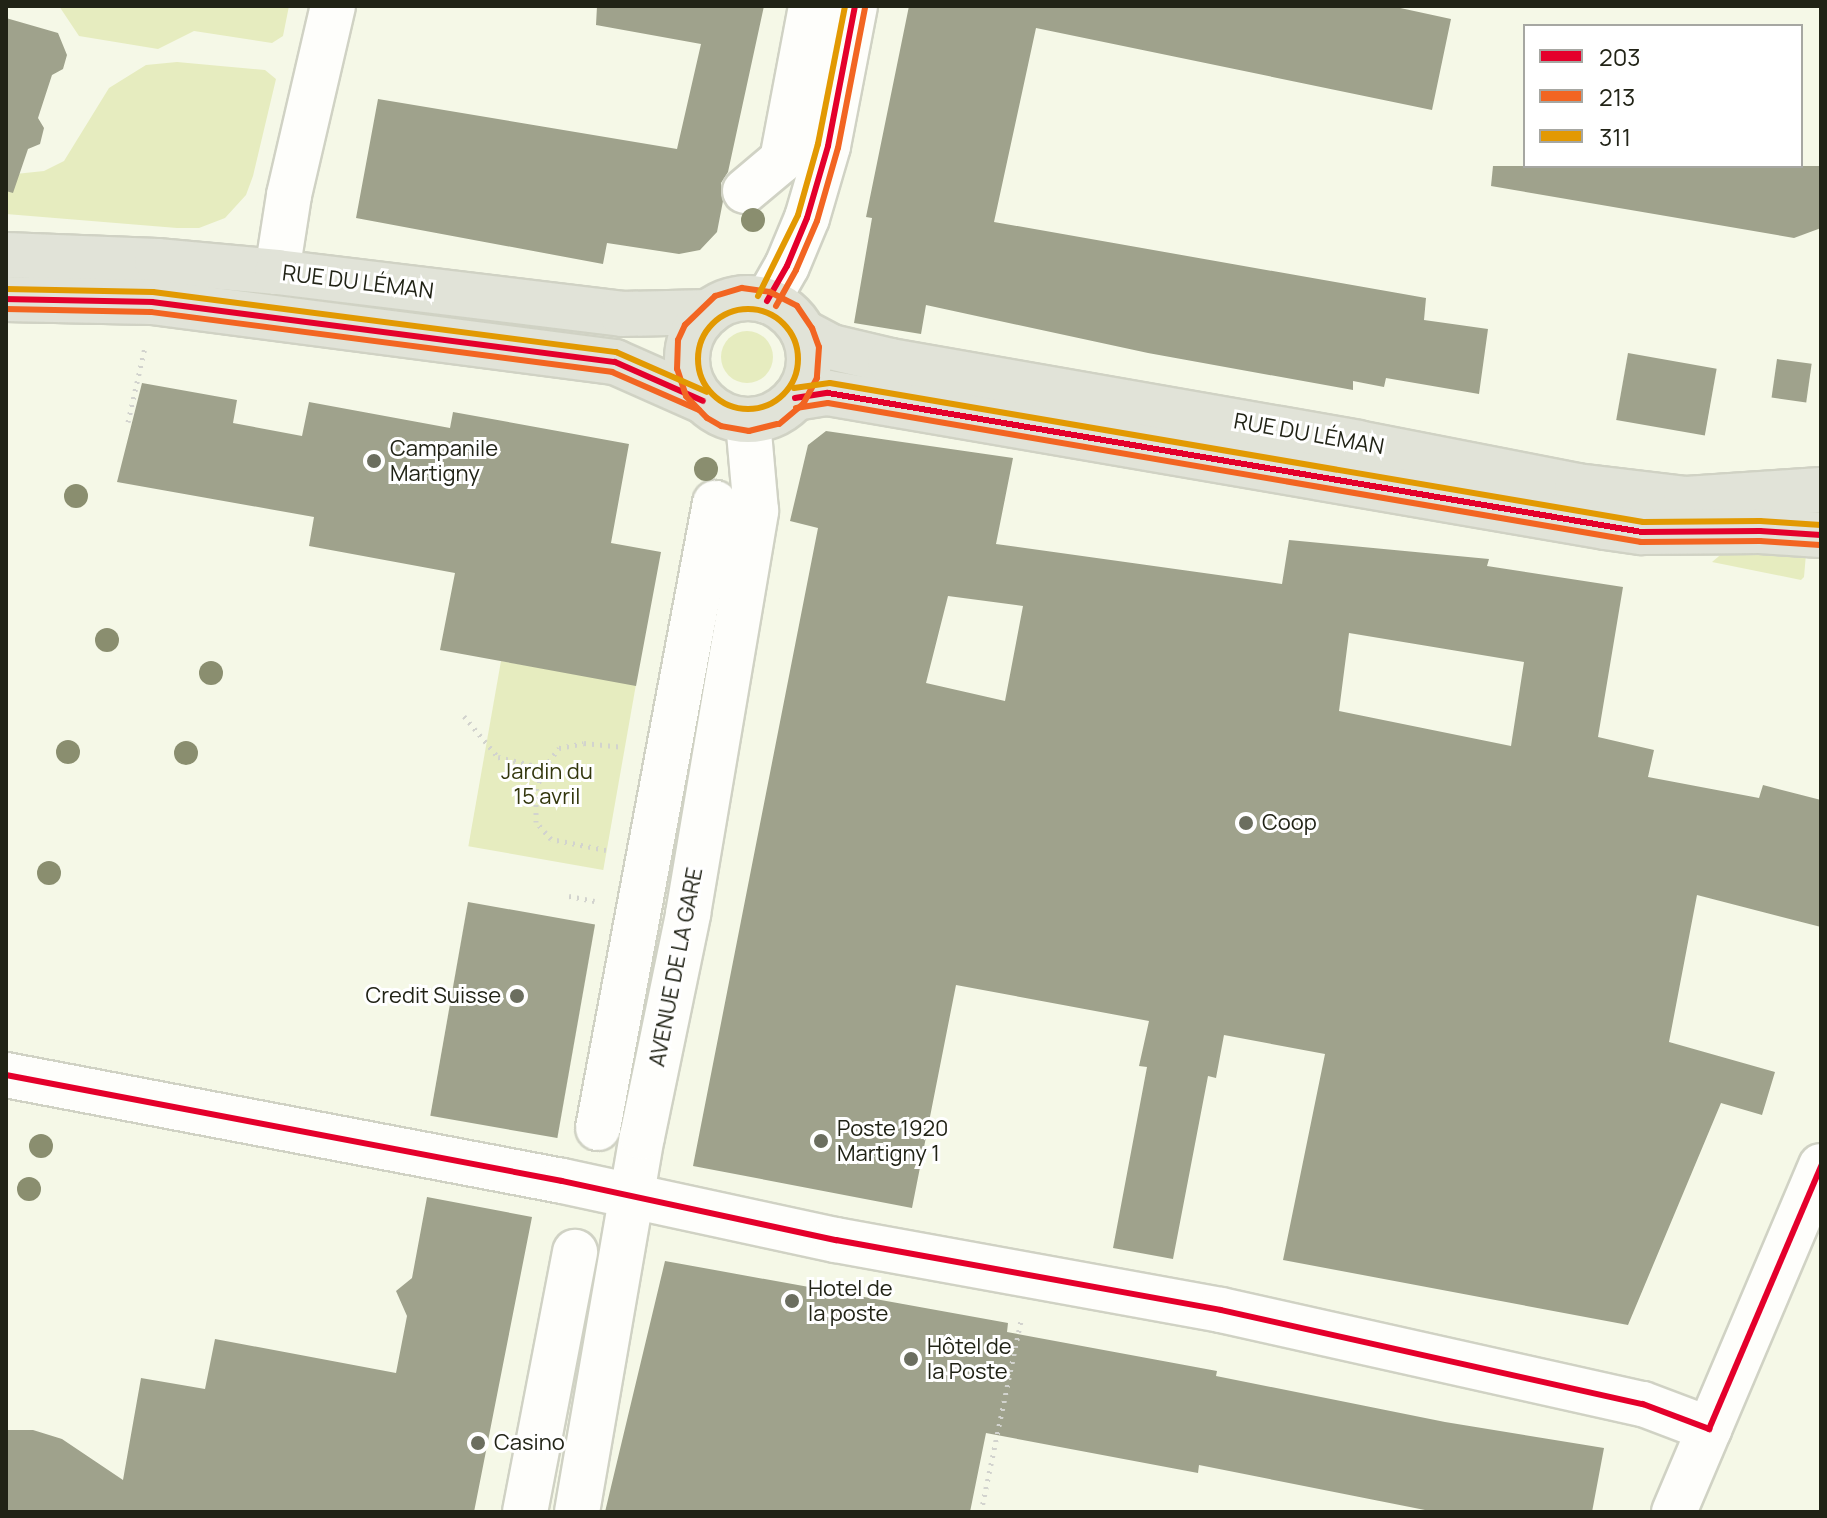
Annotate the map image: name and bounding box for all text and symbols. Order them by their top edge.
legend [1523,24,1803,168]
text: 203 [1599,40,1641,73]
text: 213 [1599,80,1635,113]
text: 311 [1599,120,1631,153]
street label: RUE DU LÉMAN [281,260,435,304]
street label: RUE DU LÉMAN [1232,408,1386,460]
place label: Campanile Martigny [390,435,498,486]
marker: Campanile Martigny [365,452,383,470]
park label: Jardin du 15 avril [501,758,593,810]
place label: Coop [1262,810,1317,836]
marker: Coop [1237,814,1255,832]
street label: AVENUE DE LA GARE [644,865,708,1069]
place label: Credit Suisse [366,983,501,1009]
marker: Credit Suisse [508,987,526,1005]
place label: Poste 1920 Martigny 1 [837,1115,948,1166]
marker: Poste 1920 Martigny 1 [812,1132,830,1150]
place label: Hotel de la poste [808,1275,893,1326]
marker: Hotel de la poste [783,1292,801,1310]
place label: Hôtel de la Poste [927,1333,1012,1384]
marker: Hôtel de la Poste [902,1350,920,1368]
place label: Casino [494,1430,565,1456]
marker: Casino [469,1434,487,1452]

